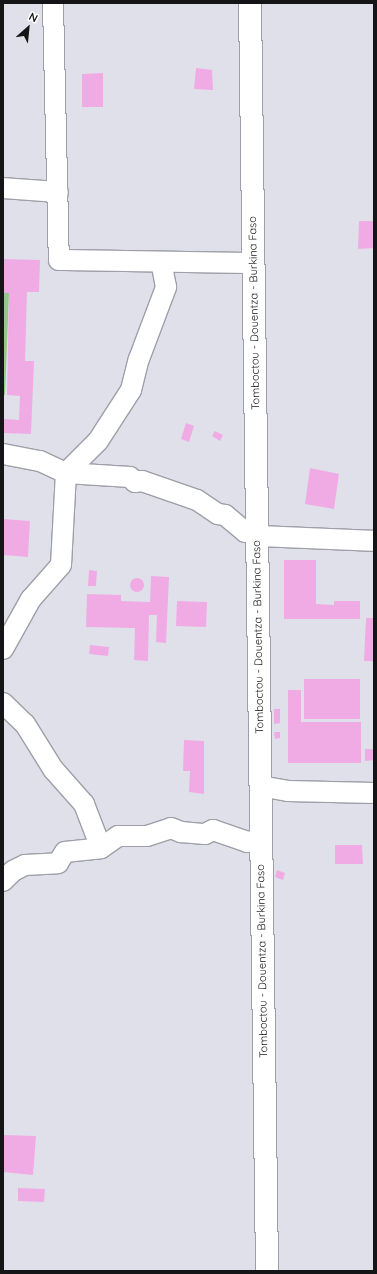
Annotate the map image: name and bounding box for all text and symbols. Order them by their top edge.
north arrow [8,8,48,48]
text: N [27,9,40,25]
street label: Tomboctou - Douentza - Burkina Faso [246,216,262,410]
street label: Tomboctou - Douentza - Burkina Faso [250,540,266,734]
street label: Tomboctou - Douentza - Burkina Faso [254,864,270,1058]

